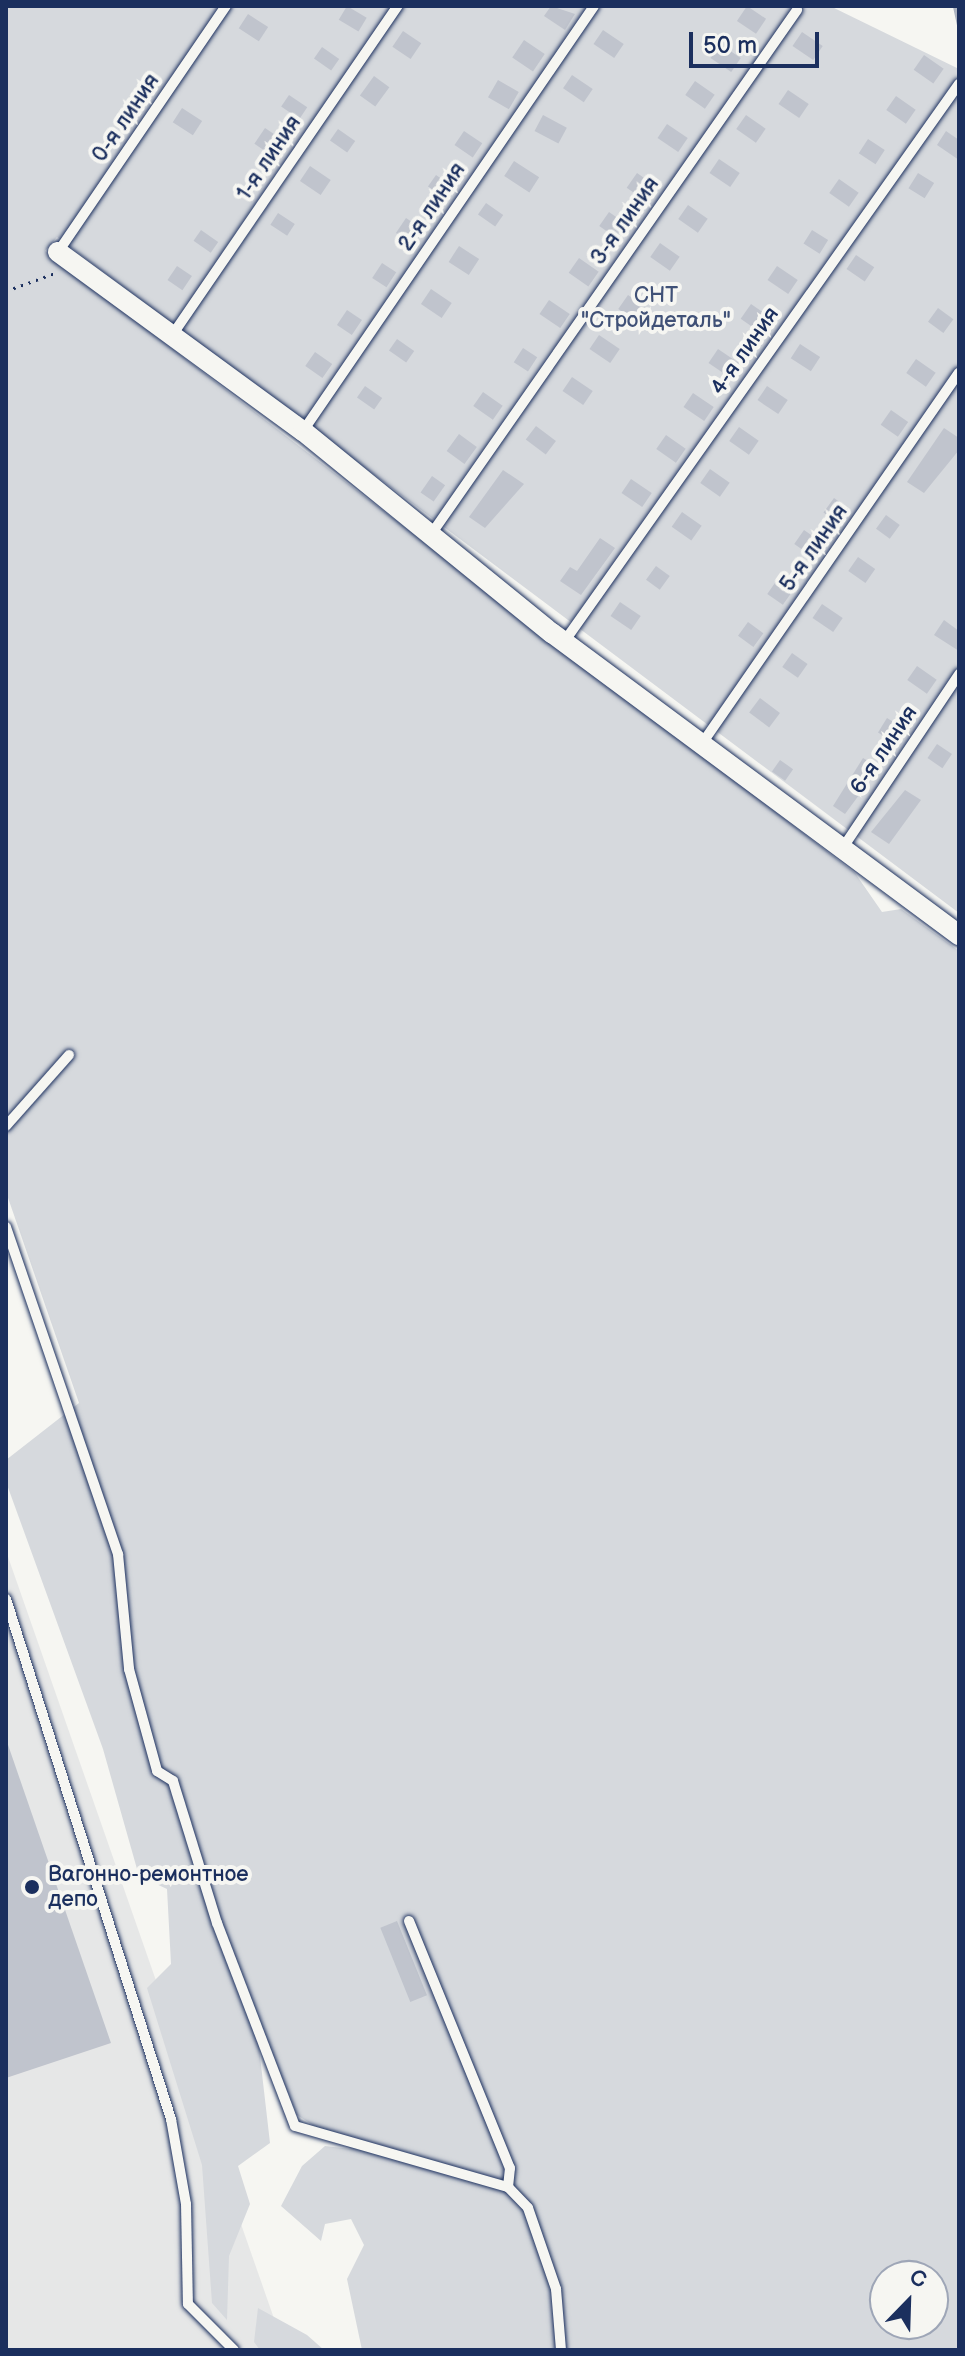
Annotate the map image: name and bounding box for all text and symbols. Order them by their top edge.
scale bar [693,16,823,66]
text: 50 m [703,31,757,60]
street label: 0-я линия [87,69,165,167]
street label: 1-я линия [231,111,307,205]
street label: 2-я линия [393,158,471,256]
street label: 3-я линия [585,172,665,270]
park label: СНТ "Стройдеталь" [581,282,731,334]
street label: 4-я линия [705,302,785,400]
street label: 5-я линия [774,499,854,597]
street label: 6-я линия [845,701,923,799]
place label: Вагонно-ремонтное депо [48,1861,248,1912]
marker: Вагонно-ремонтное депо [23,1878,41,1896]
north arrow [869,2260,949,2340]
text: С [905,2264,930,2295]

